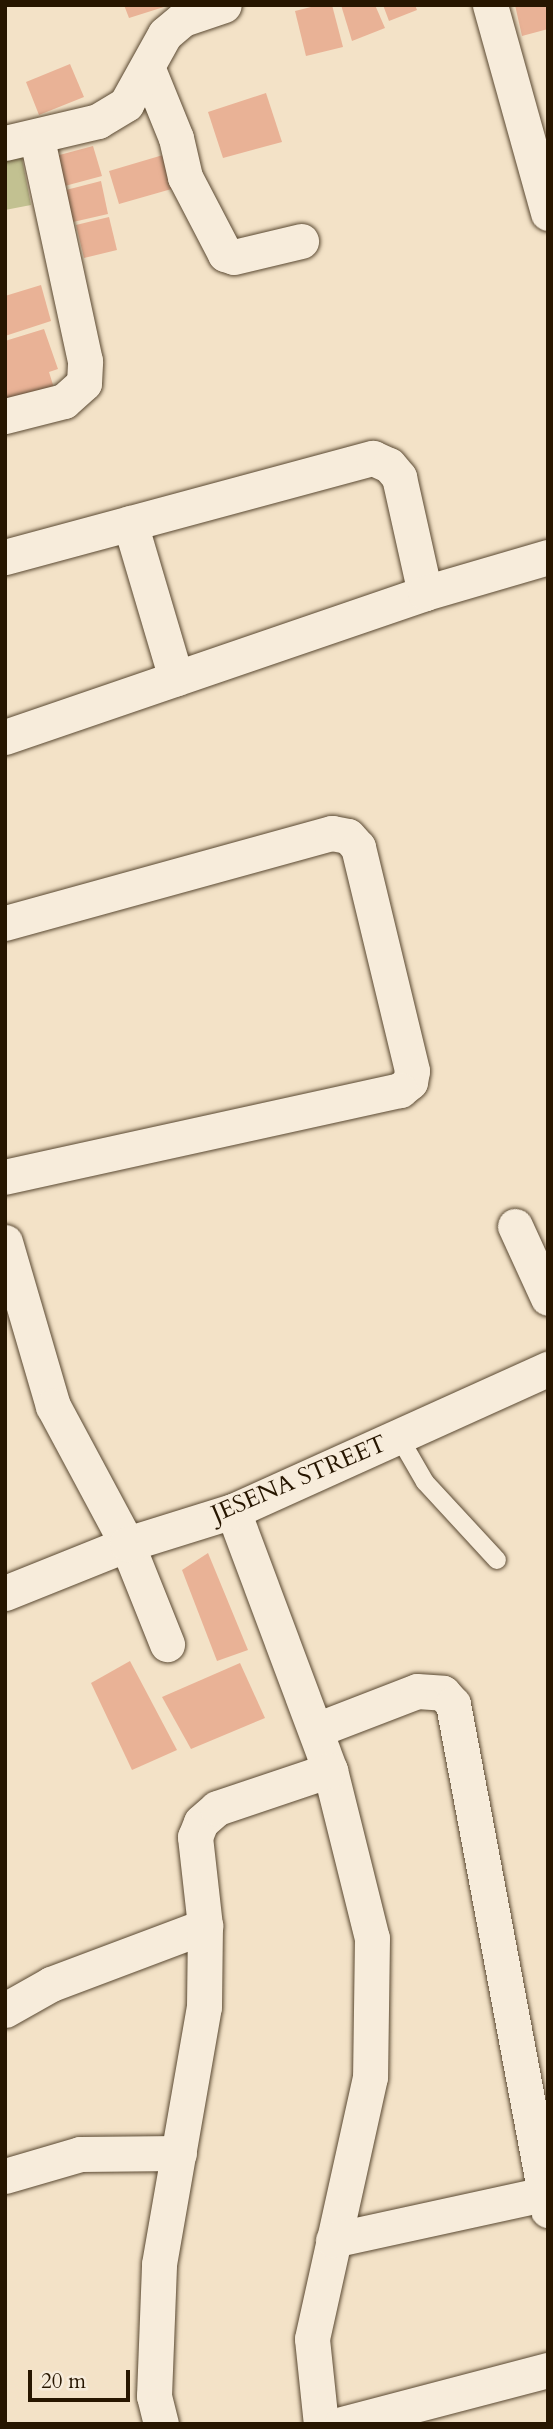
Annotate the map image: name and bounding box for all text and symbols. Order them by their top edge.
street label: JESENA STREET [207,1429,391,1529]
scale bar [32,2356,133,2400]
text: 20 m [41,2367,86,2396]

